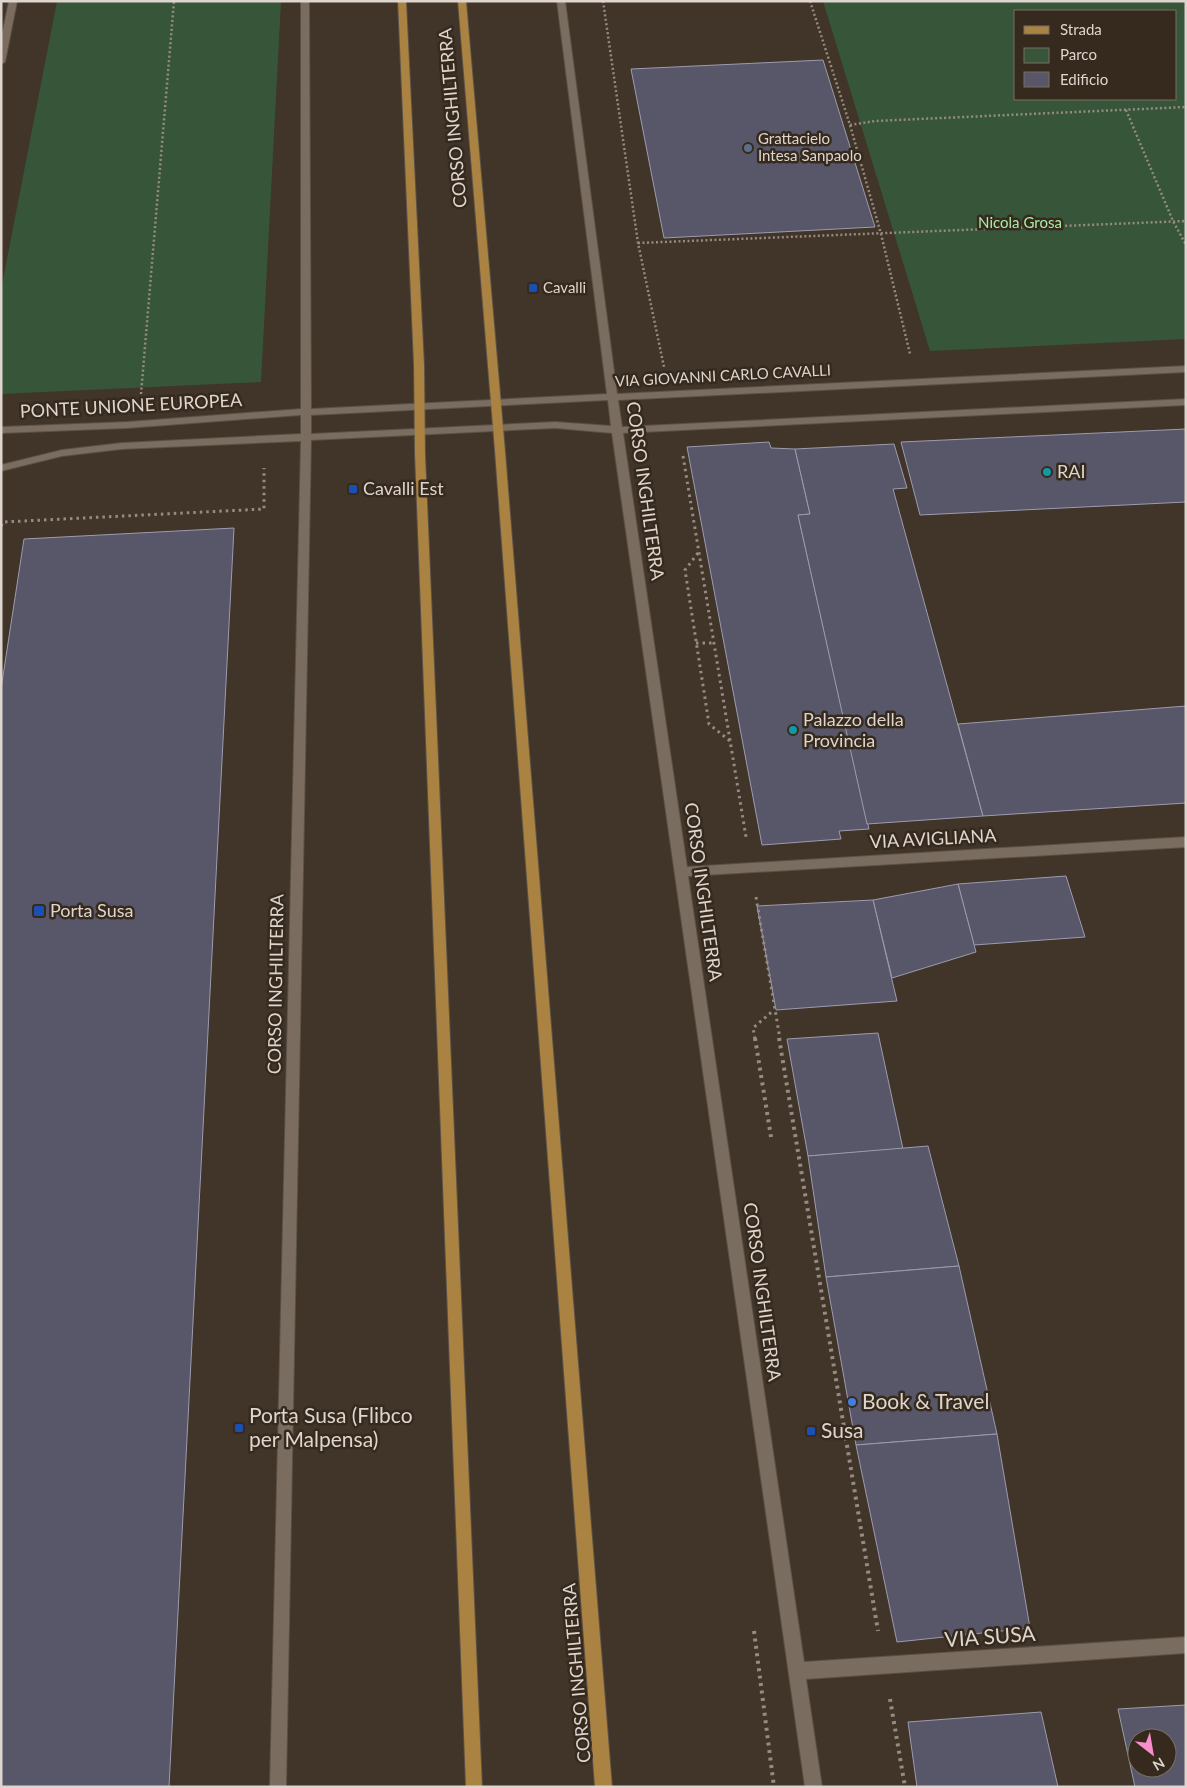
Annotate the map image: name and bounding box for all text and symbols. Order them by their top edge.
legend [1014,10,1177,100]
text: Strada [1060,20,1102,38]
street label: CORSO INGHILTERRA [433,27,471,209]
text: Parco [1060,45,1097,63]
text: Edificio [1060,70,1108,88]
place label: Grattacielo Intesa Sanpaolo [758,129,862,164]
marker: Grattacielo Intesa Sanpaolo [742,142,754,154]
park label: Nicola Grosa [978,213,1062,231]
place label: Cavalli [543,278,586,296]
marker: Cavalli [527,282,539,294]
street label: VIA GIOVANNI CARLO CAVALLI [614,360,831,390]
street label: PONTE UNIONE EUROPEA [19,388,243,422]
street label: CORSO INGHILTERRA [623,400,670,582]
place label: RAI [1057,460,1086,482]
marker: RAI [1041,466,1053,478]
place label: Cavalli Est [363,477,444,499]
marker: Cavalli Est [347,483,359,495]
place label: Palazzo della Provincia [803,708,904,751]
marker: Palazzo della Provincia [787,724,799,736]
street label: CORSO INGHILTERRA [681,801,728,983]
street label: VIA AVIGLIANA [869,824,998,852]
street label: CORSO INGHILTERRA [262,893,288,1074]
place label: Porta Susa [50,899,133,921]
marker: Porta Susa [32,904,46,918]
street label: CORSO INGHILTERRA [740,1201,787,1383]
place label: Book & Travel [862,1388,989,1413]
marker: Book & Travel [846,1396,858,1408]
place label: Porta Susa (Flibco per Malpensa) [249,1402,413,1451]
place label: Susa [821,1417,863,1442]
marker: Porta Susa (Flibco per Malpensa) [233,1422,245,1434]
marker: Susa [805,1425,817,1437]
street label: CORSO INGHILTERRA [557,1582,595,1764]
street label: VIA SUSA [944,1620,1037,1651]
north arrow [1127,1728,1177,1778]
text: N [1150,1755,1168,1775]

